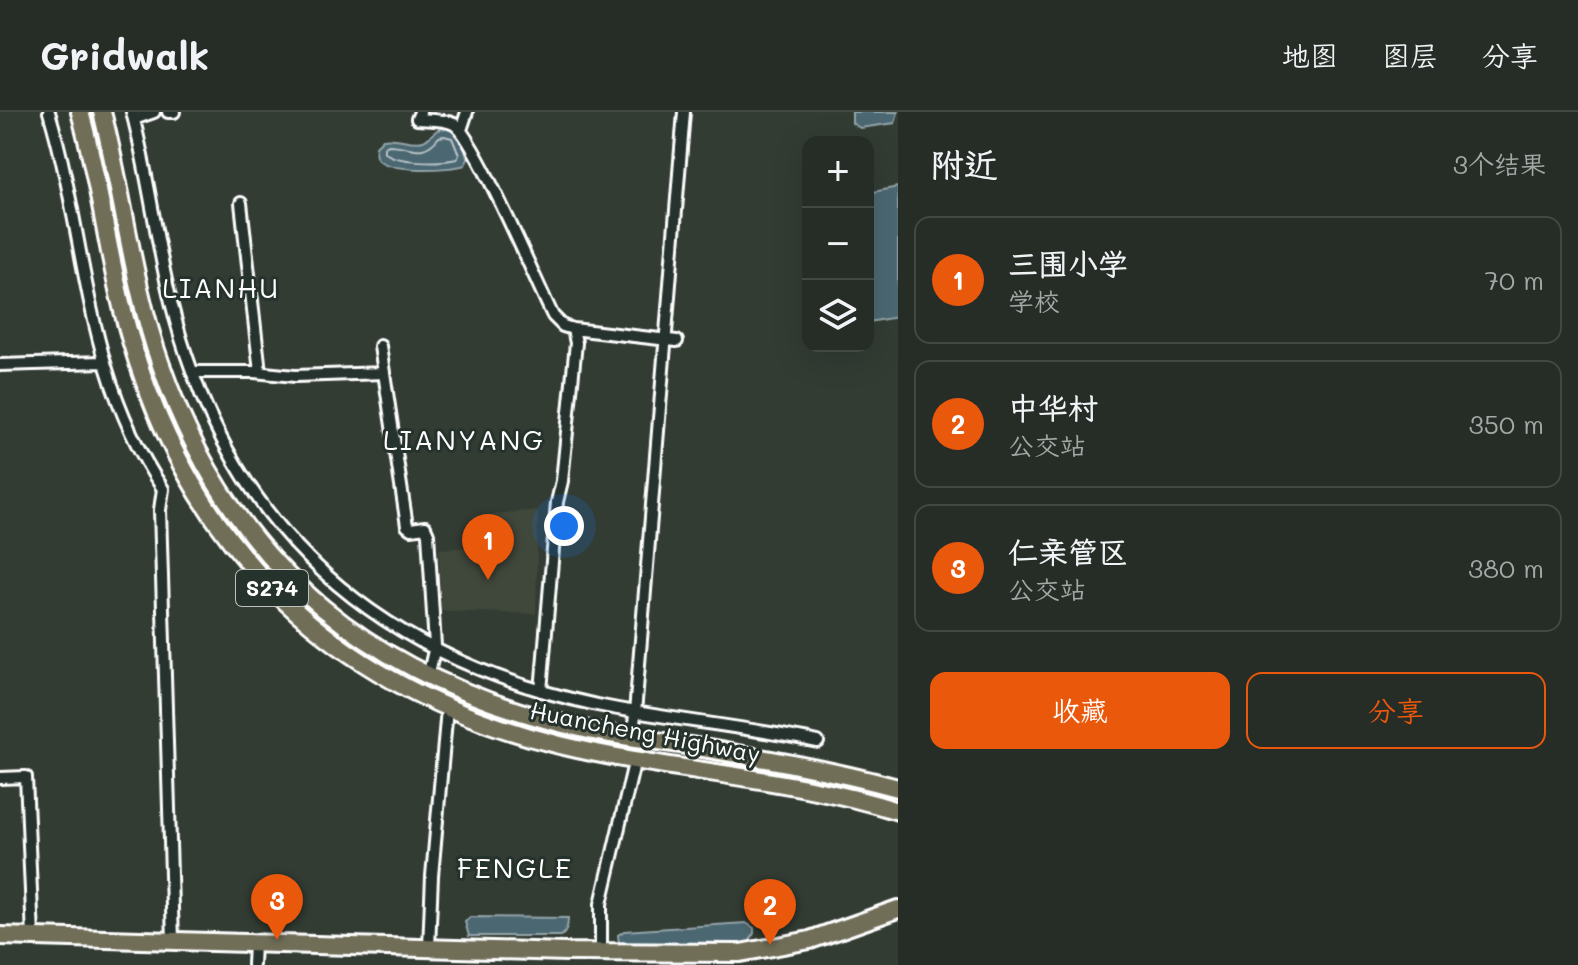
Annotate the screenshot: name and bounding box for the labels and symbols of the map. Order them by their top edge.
district label: LIANHU [162,269,280,305]
district label: LIANYANG [383,421,545,457]
your location [544,506,584,546]
pin: 1 [462,514,514,580]
road number: S274 [236,570,308,606]
street label: Huancheng Highway [528,694,763,769]
district label: FENGLE [457,849,573,885]
pin: 3 [251,874,303,940]
pin: 2 [744,879,796,945]

